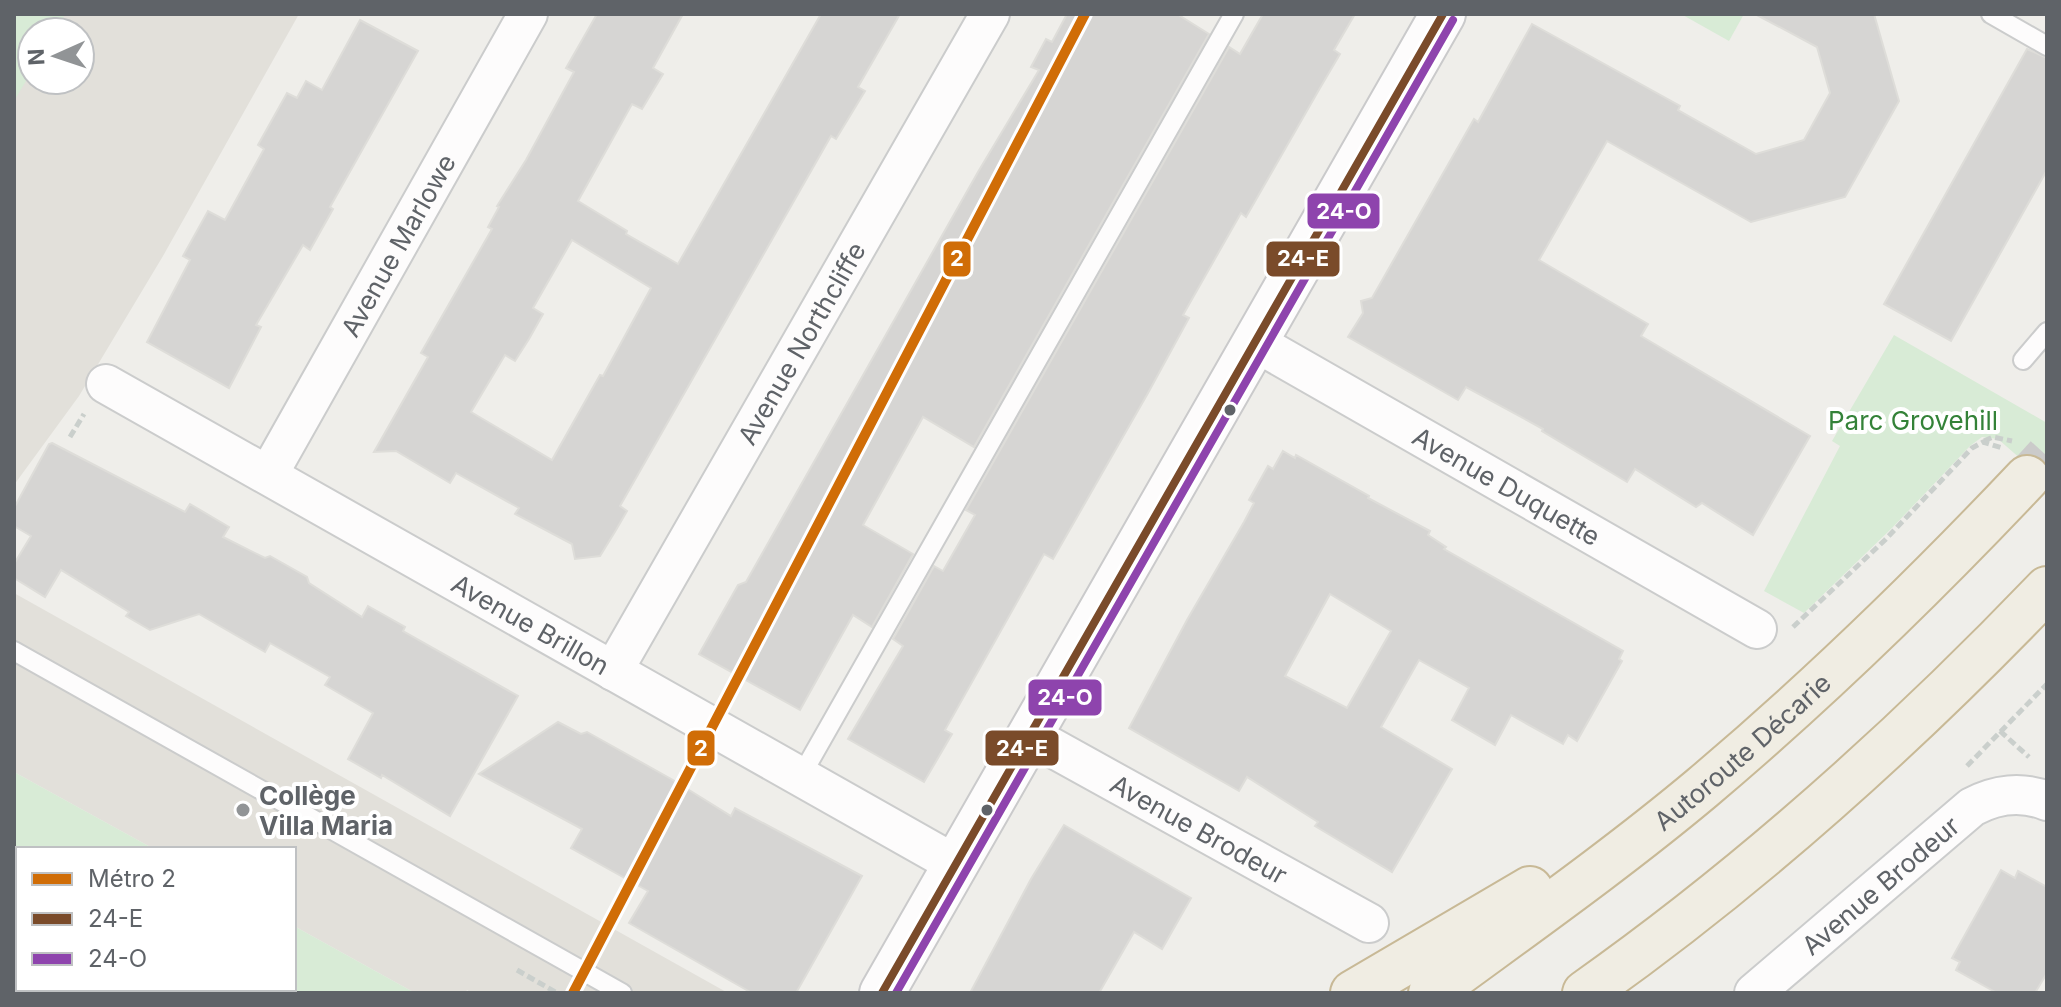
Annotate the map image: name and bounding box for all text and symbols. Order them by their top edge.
north arrow [16,16,96,96]
text: N [23,48,49,66]
street label: Avenue Marlowe [334,148,461,342]
line badge: 24-O [1306,192,1381,230]
text: 24-O [1316,198,1372,224]
street label: Avenue Northcliffe [731,237,871,450]
line badge: 2 [942,240,972,278]
line badge: 24-E [1265,240,1341,278]
text: 2 [950,245,964,271]
text: 24-E [1277,245,1329,271]
unlabelled marker [1222,402,1238,418]
park label: Parc Grovehill [1828,405,1998,436]
street label: Avenue Duquette [1408,420,1606,552]
street label: Avenue Brillon [447,567,615,681]
street label: Autoroute Décarie [1648,667,1837,836]
line badge: 24-O [1027,678,1103,717]
text: 24-O [1037,684,1093,710]
line badge: 2 [686,729,716,767]
line badge: 24-E [984,729,1060,767]
text: 2 [694,735,708,761]
text: 24-E [996,735,1048,761]
street label: Avenue Brodeur [1105,768,1293,890]
place label: Collège Villa Maria [259,780,393,841]
marker: Collège Villa Maria [234,801,252,819]
unlabelled marker [979,802,995,818]
street label: Avenue Brodeur [1795,809,1965,961]
legend [16,847,296,991]
text: Métro 2 [88,864,176,893]
text: 24-E [88,904,143,933]
text: 24-O [88,944,147,973]

